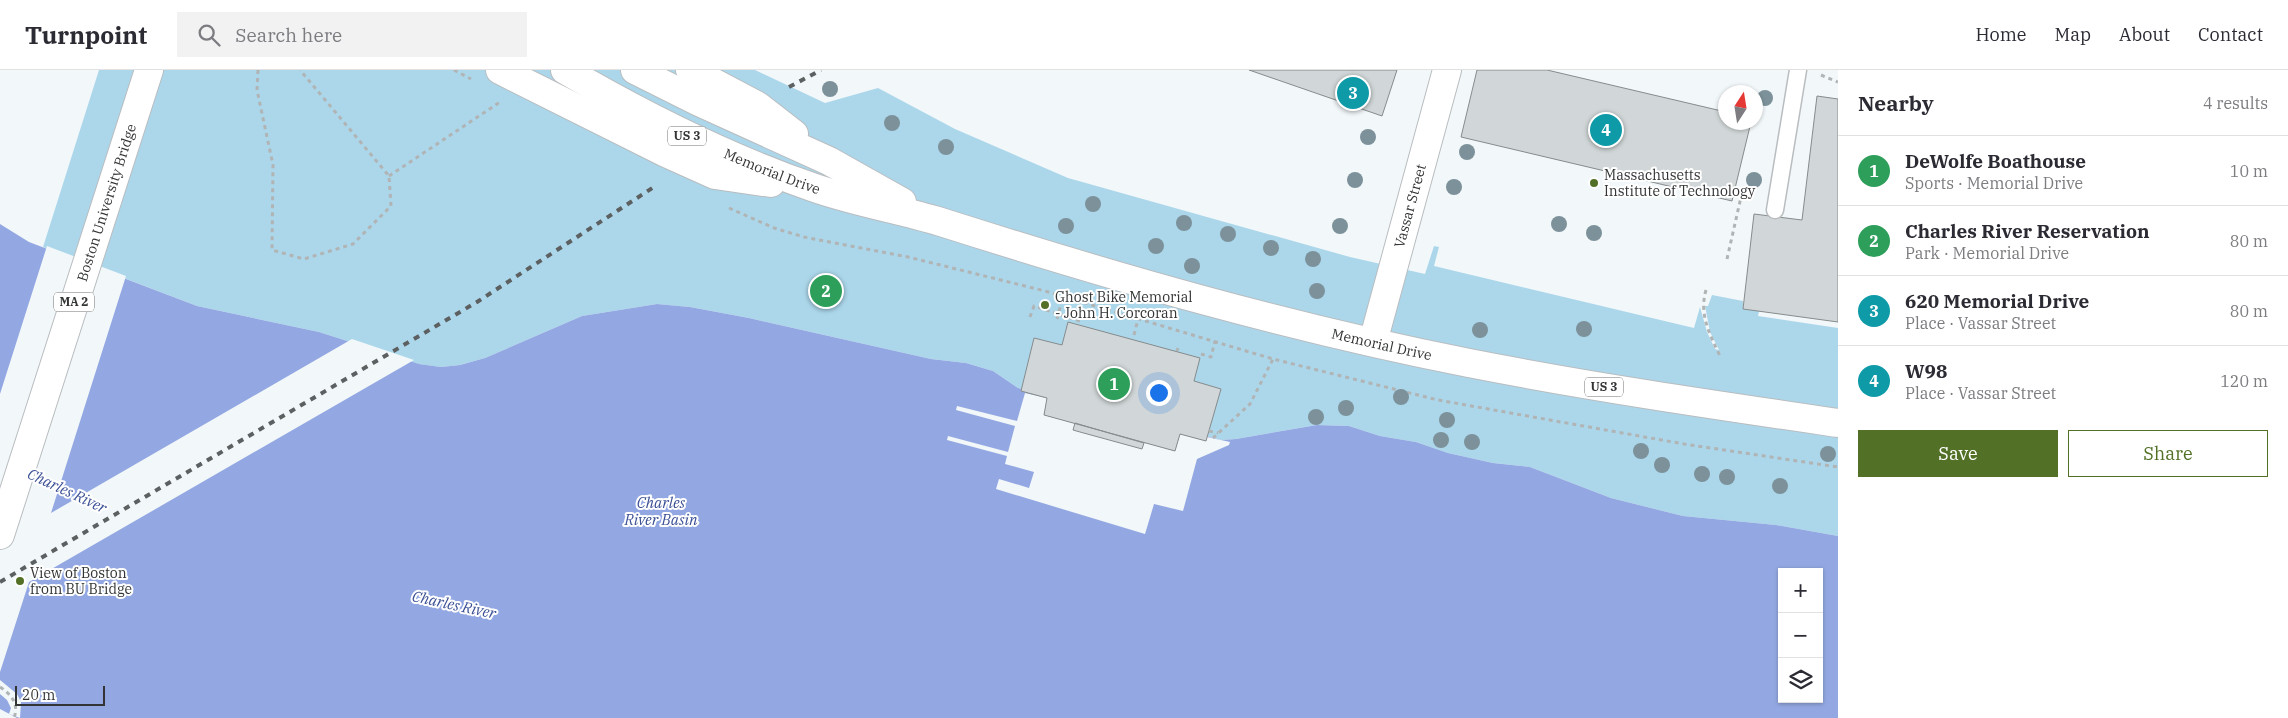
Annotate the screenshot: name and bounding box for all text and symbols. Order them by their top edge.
search box [177,12,527,57]
text: Turnpoint [25,19,147,51]
icon: search [195,21,223,49]
text: Search here [235,23,342,47]
text: Home [1975,23,2027,46]
text: Map [2055,23,2091,46]
text: About [2119,23,2170,46]
text: Contact [2198,23,2263,46]
pin: 3 [1337,74,1369,112]
north arrow [1718,85,1763,130]
text: Nearby [1858,89,1934,117]
text: 4 results [2203,93,2268,113]
pin: 4 [1590,111,1622,149]
street label: Boston University Bridge [73,122,140,284]
road number: US 3 [668,126,706,146]
street label: Memorial Drive [721,144,823,198]
text: DeWolfe Boathouse [1905,149,2086,173]
text: 1 [1869,161,1879,181]
text: 10 m [2230,161,2268,181]
street label: Vassar Street [1390,162,1430,250]
place label: Massachusetts Institute of Technology [1604,166,1756,200]
text: Sports · Memorial Drive [1905,173,2083,193]
marker: Massachusetts Institute of Technology [1588,177,1600,189]
text: Charles River Reservation [1905,219,2150,243]
text: 2 [1869,231,1879,251]
text: 80 m [2230,231,2268,251]
text: Park · Memorial Drive [1905,243,2069,263]
pin: 2 [810,272,842,310]
place label: Ghost Bike Memorial - John H. Corcoran [1055,288,1193,322]
text: 620 Memorial Drive [1905,289,2089,313]
road number: MA 2 [54,292,94,312]
marker: Ghost Bike Memorial - John H. Corcoran [1039,299,1051,311]
text: 3 [1869,301,1879,321]
text: 80 m [2230,301,2268,321]
text: Place · Vassar Street [1905,313,2056,333]
street label: Memorial Drive [1330,324,1433,364]
text: W98 [1905,359,1947,383]
pin: 1 [1098,365,1130,403]
text: 4 [1869,371,1879,391]
text: 120 m [2220,371,2268,391]
road number: US 3 [1585,378,1623,396]
your location [1146,380,1172,406]
text: Place · Vassar Street [1905,383,2056,403]
button: Save [1858,430,2058,477]
button: Share [2068,430,2268,477]
water label: Charles River [25,464,110,517]
water label: Charles River Basin [624,493,698,529]
place label: View of Boston from BU Bridge [30,564,132,598]
map controls [1778,568,1823,703]
button: + [1778,568,1823,613]
marker: View of Boston from BU Bridge [14,575,26,587]
water label: Charles River [410,586,498,623]
button: − [1778,613,1823,658]
button: layers [1778,658,1823,703]
scale bar [15,683,105,706]
text: 20 m [22,686,55,704]

